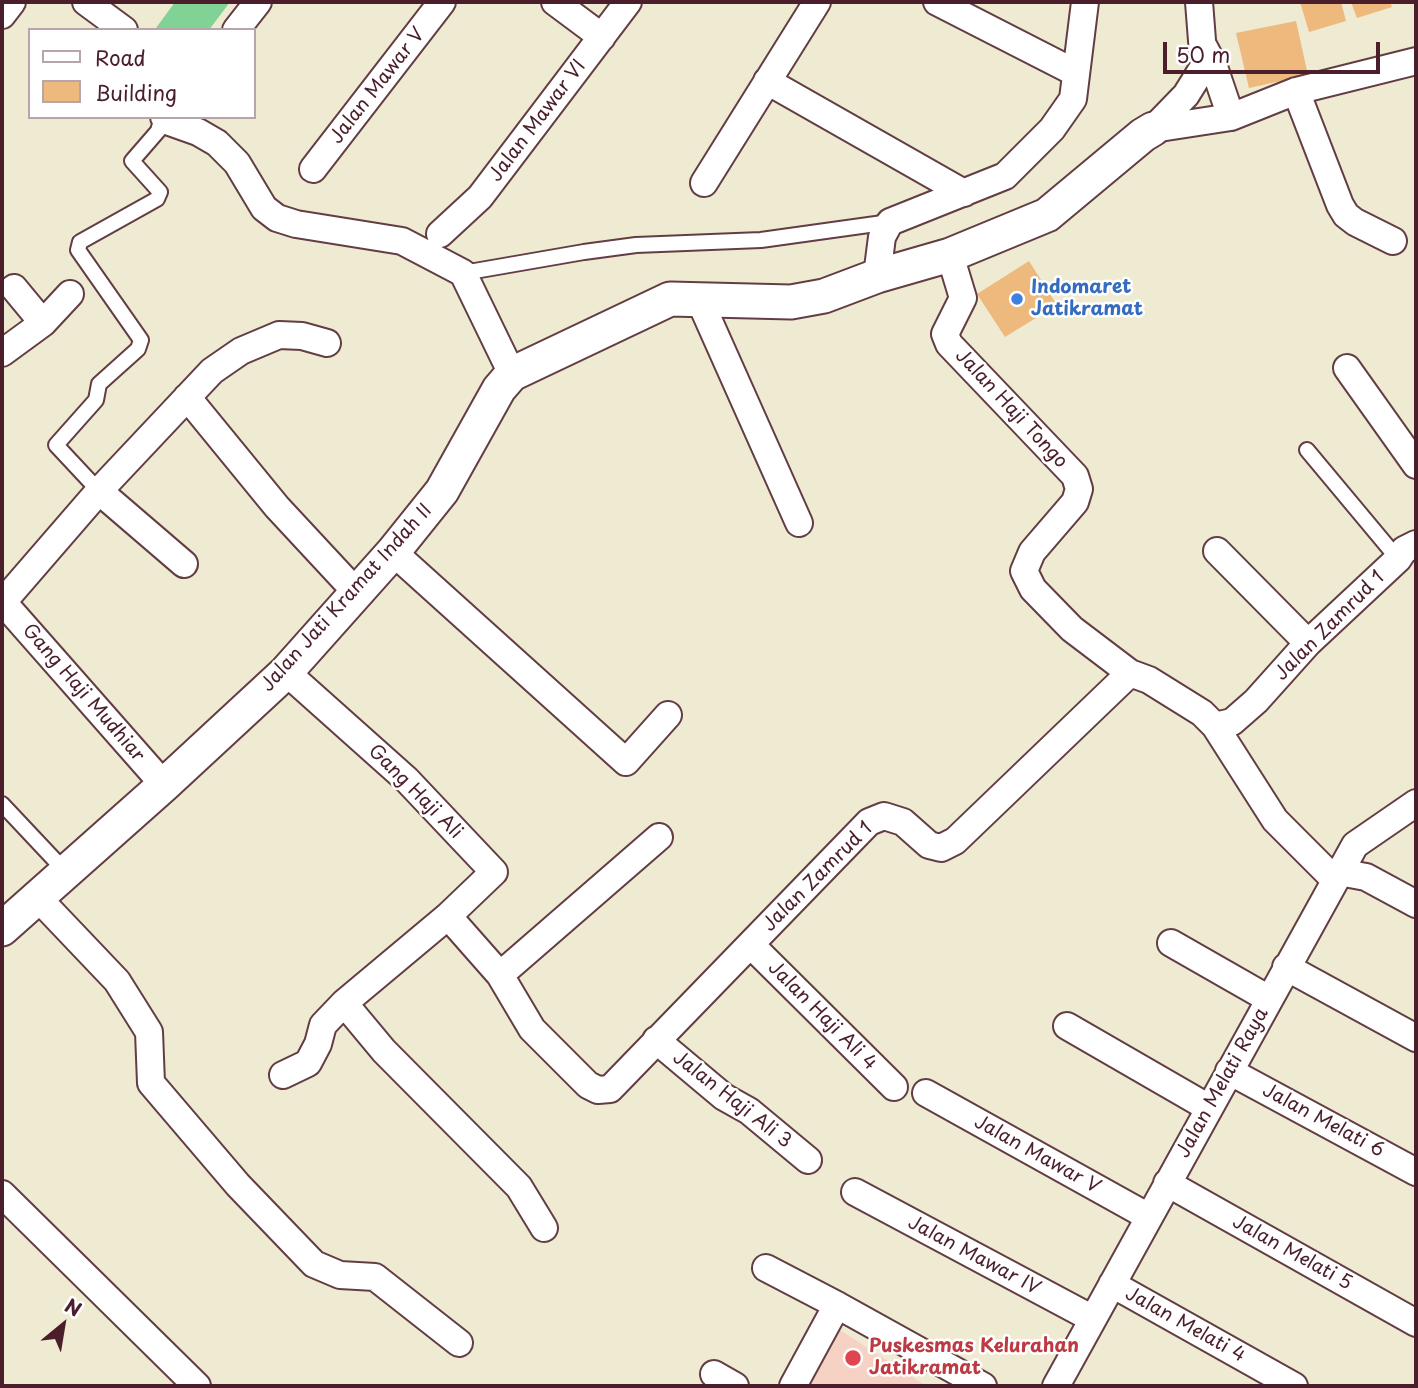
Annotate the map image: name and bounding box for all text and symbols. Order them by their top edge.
street label: Jalan Mawar V [326,23,430,149]
legend [28,28,256,119]
scale bar [1166,28,1383,72]
text: 50 m [1176,38,1230,70]
text: Road [95,41,146,73]
street label: Jalan Mawar VI [485,56,591,186]
text: Building [95,76,177,108]
place label: Indomaret Jatikramat [1031,277,1143,321]
marker: Indomaret Jatikramat [1009,291,1025,307]
street label: Jalan Haji Tongo [950,345,1072,473]
street label: Jalan Jati Kramat Indah II [257,499,437,697]
street label: Jalan Zamrud 1 [1270,566,1390,686]
street label: Gang Haji Mudhiar [17,619,149,767]
street label: Gang Haji Ali [363,740,467,844]
street label: Jalan Zamrud 1 [758,817,878,937]
street label: Jalan Haji Ali 4 [763,957,881,1075]
street label: Jalan Melati Raya [1172,1004,1274,1162]
street label: Jalan Haji Ali 3 [668,1047,796,1153]
street label: Jalan Melati 6 [1258,1079,1388,1163]
street label: Jalan Mawar V [970,1111,1104,1199]
street label: Jalan Melati 5 [1228,1211,1356,1295]
street label: Jalan Mawar IV [904,1212,1044,1300]
street label: Jalan Melati 4 [1121,1283,1249,1367]
north arrow [28,1290,98,1360]
text: N [60,1291,87,1323]
place label: Puskesmas Kelurahan Jatikramat [869,1336,1079,1380]
marker: Puskesmas Kelurahan Jatikramat [843,1348,863,1368]

